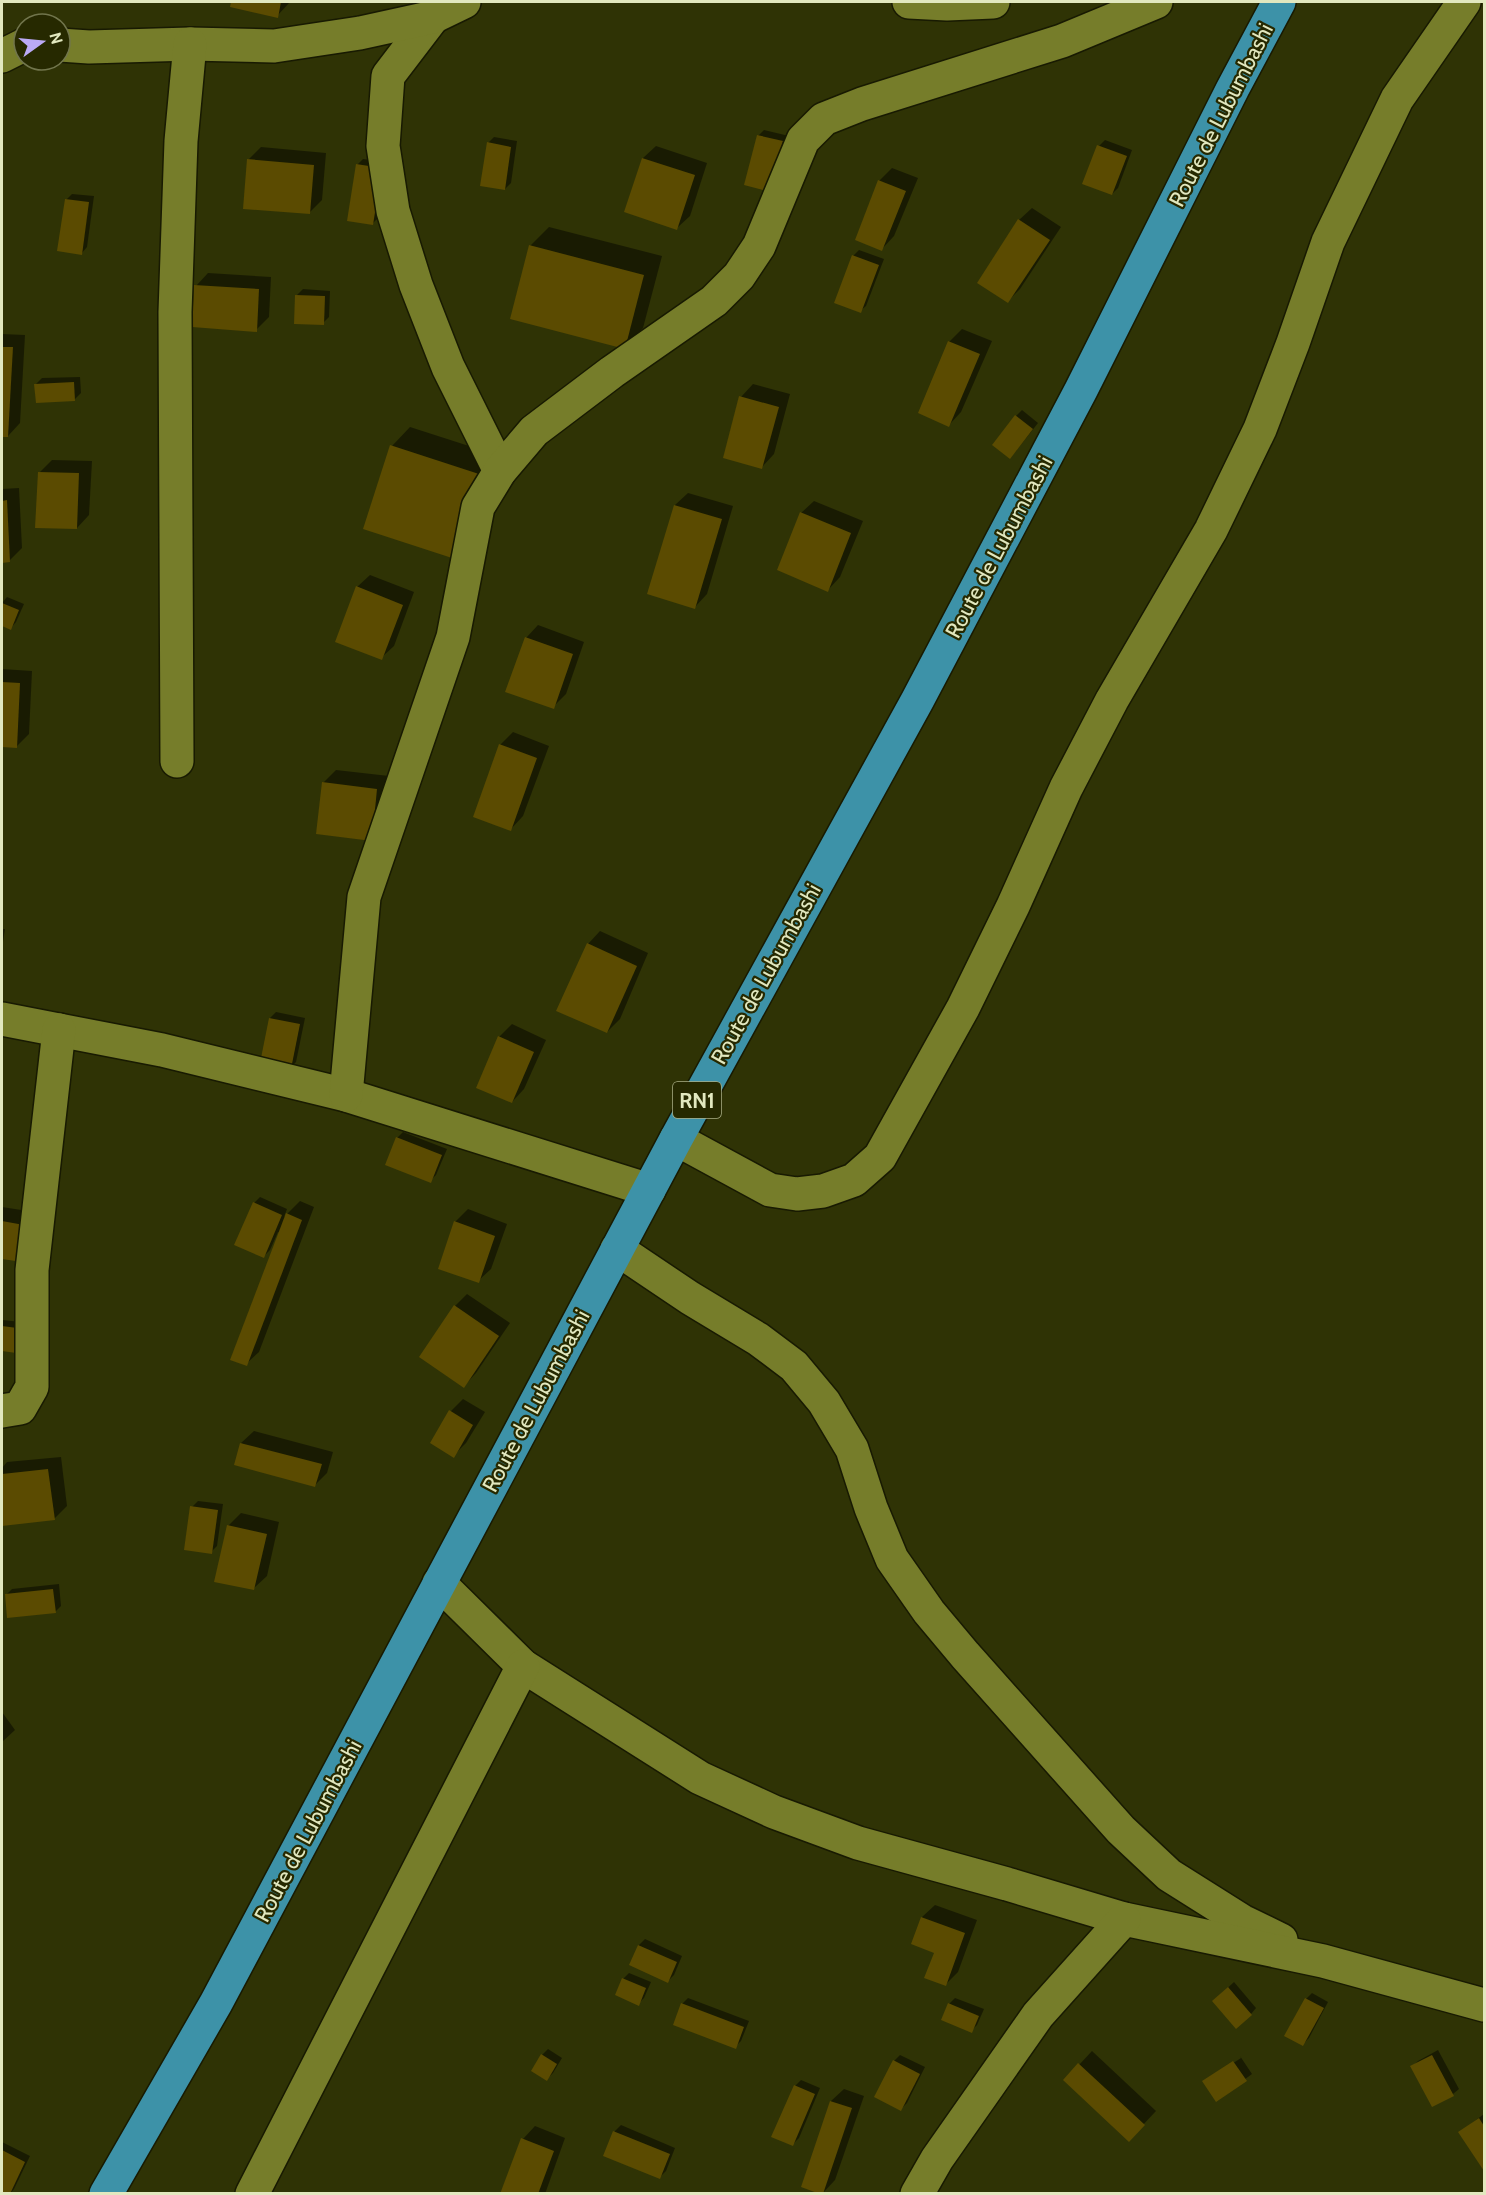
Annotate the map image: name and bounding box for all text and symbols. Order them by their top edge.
north arrow [12,12,72,72]
street label: Route de Lubumbashi [1163,19,1279,211]
text: N [45,30,67,46]
street label: Route de Lubumbashi [940,451,1058,643]
street label: Route de Lubumbashi [705,879,827,1069]
road number: RN1 [673,1082,721,1118]
street label: Route de Lubumbashi [477,1305,595,1497]
street label: Route de Lubumbashi [249,1735,367,1927]

